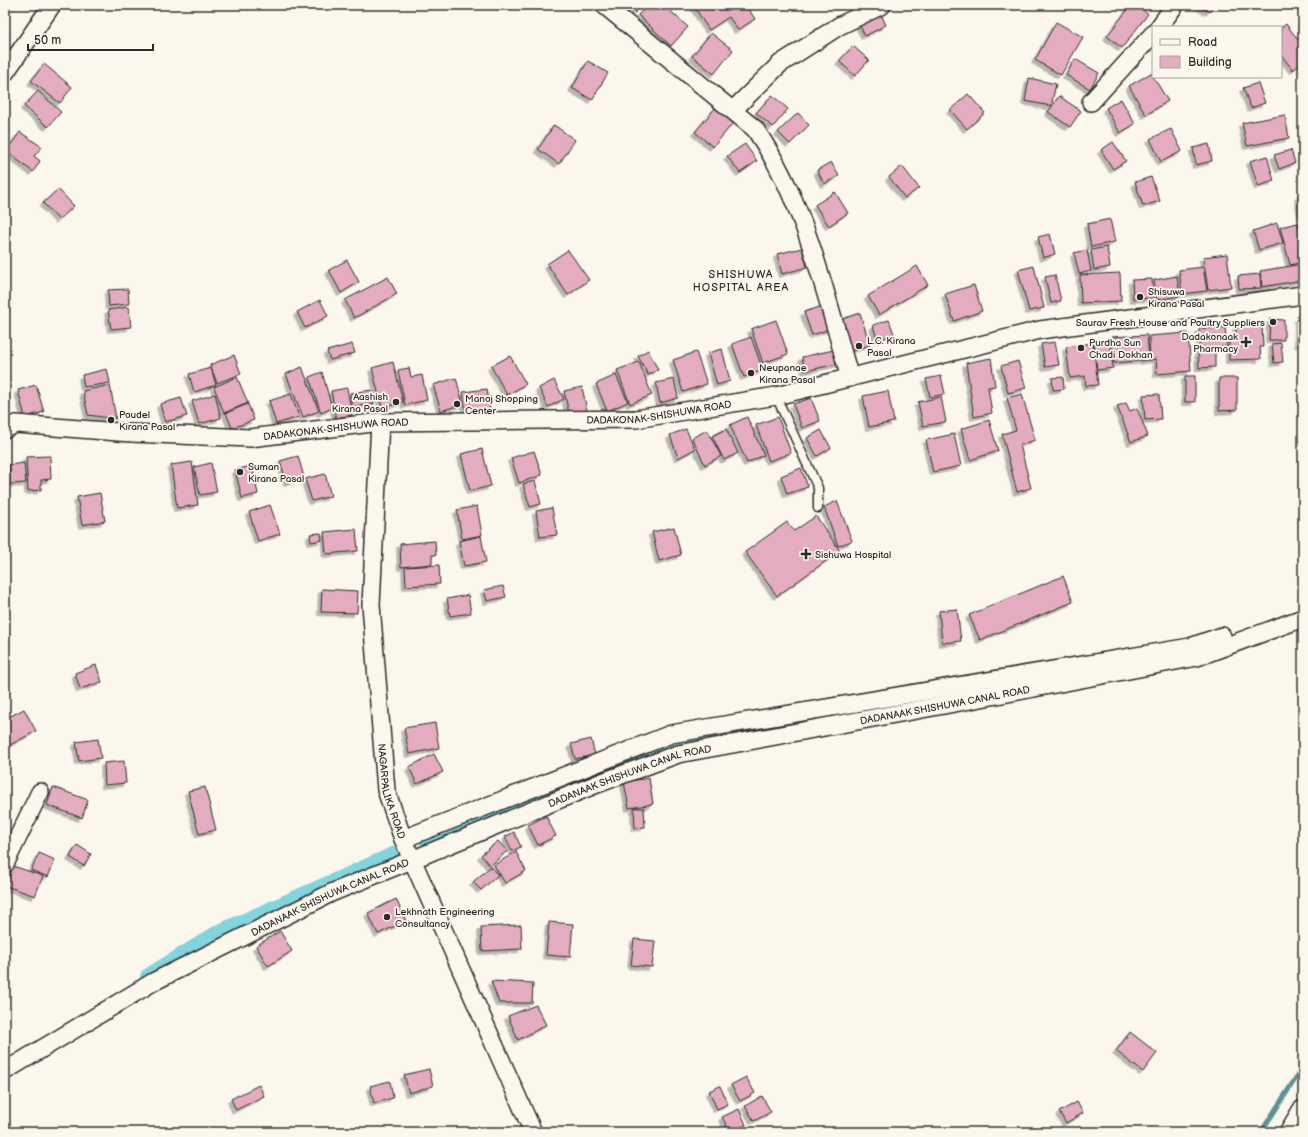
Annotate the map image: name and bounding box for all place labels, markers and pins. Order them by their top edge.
place label: Shisuwa Kirana Pasal [1148,286,1204,310]
marker: Shisuwa Kirana Pasal [1135,292,1145,302]
place label: Saurav Fresh House and Poultry Suppliers [1076,317,1265,329]
marker: Saurav Fresh House and Poultry Suppliers [1268,317,1278,327]
place label: Dadakonaak Pharmacy [1182,331,1238,355]
place label: L.C. Kirana Pasal [867,335,916,359]
place label: Purdha Sun Chadi Dokhan [1089,337,1153,361]
marker: Dadakonaak Pharmacy [1241,337,1251,347]
marker: L.C. Kirana Pasal [854,341,864,351]
marker: Purdha Sun Chadi Dokhan [1076,343,1086,353]
place label: Neupanae Kirana Pasal [759,362,815,386]
marker: Neupanae Kirana Pasal [746,368,756,378]
place label: Aashish Kirana Pasal [332,391,388,415]
place label: Manoj Shopping Center [465,393,538,417]
marker: Aashish Kirana Pasal [391,397,401,407]
marker: Manoj Shopping Center [452,399,462,409]
place label: Poudel Kirana Pasal [119,409,175,433]
marker: Poudel Kirana Pasal [106,415,116,425]
place label: Suman Kirana Pasal [248,461,304,485]
marker: Suman Kirana Pasal [235,467,245,477]
marker: Sishuwa Hospital [800,548,812,560]
place label: Sishuwa Hospital [815,549,891,561]
place label: Lekhnath Engineering Consultancy [395,906,495,930]
marker: Lekhnath Engineering Consultancy [382,912,392,922]

